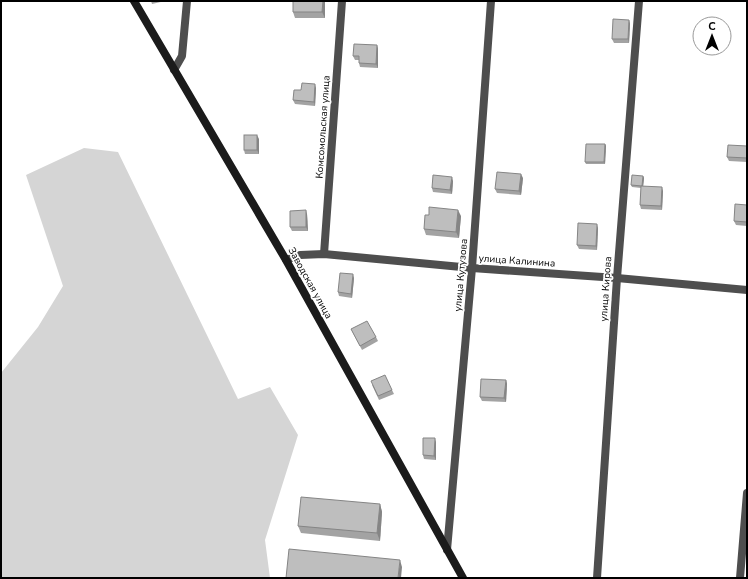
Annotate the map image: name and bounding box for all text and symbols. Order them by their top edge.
north arrow [692,16,732,56]
text: С [708,19,716,34]
street label: Комсомольская улица [312,75,334,179]
street label: улица Кутузова [451,238,471,312]
street label: Заводская улица [284,245,336,321]
street label: улица Калинина [478,251,556,271]
street label: улица Кирова [597,256,615,322]

